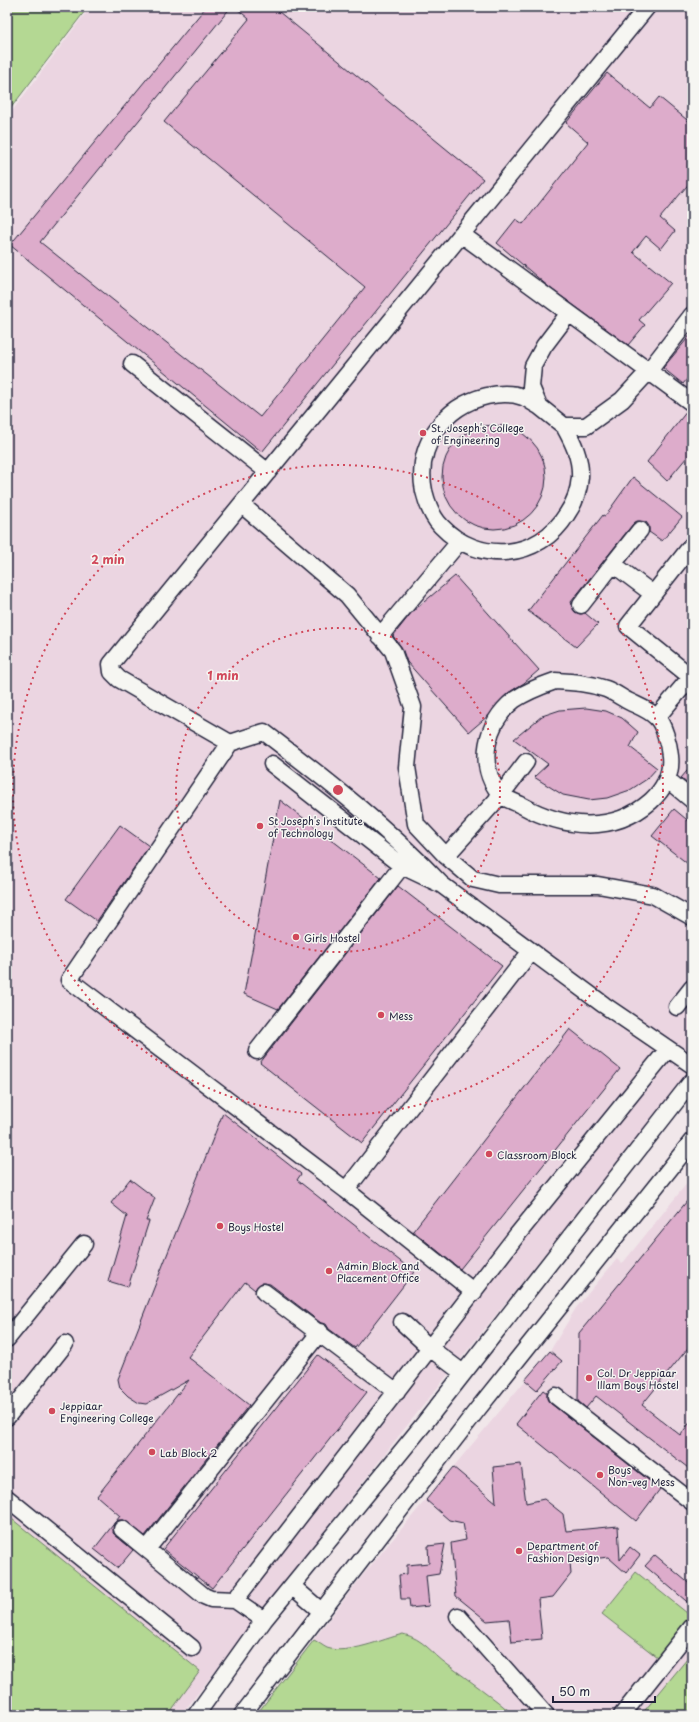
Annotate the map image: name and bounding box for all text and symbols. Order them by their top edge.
place label: St. Joseph's College of Engineering [431,420,525,447]
marker: St. Joseph's College of Engineering [418,428,428,438]
text: 2 min [91,550,125,568]
text: 1 min [207,666,239,684]
centre of rings [331,783,345,797]
place label: St Joseph's Institute of Technology [268,813,364,841]
marker: St Joseph's Institute of Technology [255,821,265,831]
place label: Girls Hostel [304,930,360,945]
marker: Girls Hostel [291,932,301,942]
place label: Mess [389,1008,413,1023]
marker: Mess [376,1010,386,1020]
place label: Classroom Block [497,1147,577,1162]
marker: Classroom Block [484,1149,494,1159]
place label: Boys Hostel [228,1219,284,1234]
marker: Boys Hostel [215,1221,225,1231]
place label: Admin Block and Placement Office [337,1258,419,1285]
marker: Admin Block and Placement Office [324,1266,334,1276]
place label: Col. Dr Jeppiaar Illam Boys Hostel [597,1365,679,1392]
marker: Col. Dr Jeppiaar Illam Boys Hostel [584,1373,594,1383]
place label: Jeppiaar Engineering College [60,1398,154,1425]
marker: Jeppiaar Engineering College [47,1406,57,1416]
place label: Lab Block 2 [160,1445,217,1460]
marker: Lab Block 2 [147,1447,157,1457]
place label: Boys Non-veg Mess [608,1462,675,1489]
marker: Boys Non-veg Mess [595,1470,605,1480]
place label: Department of Fashion Design [527,1538,599,1565]
marker: Department of Fashion Design [514,1546,524,1556]
scale bar [553,1678,655,1704]
text: 50 m [559,1682,590,1700]

